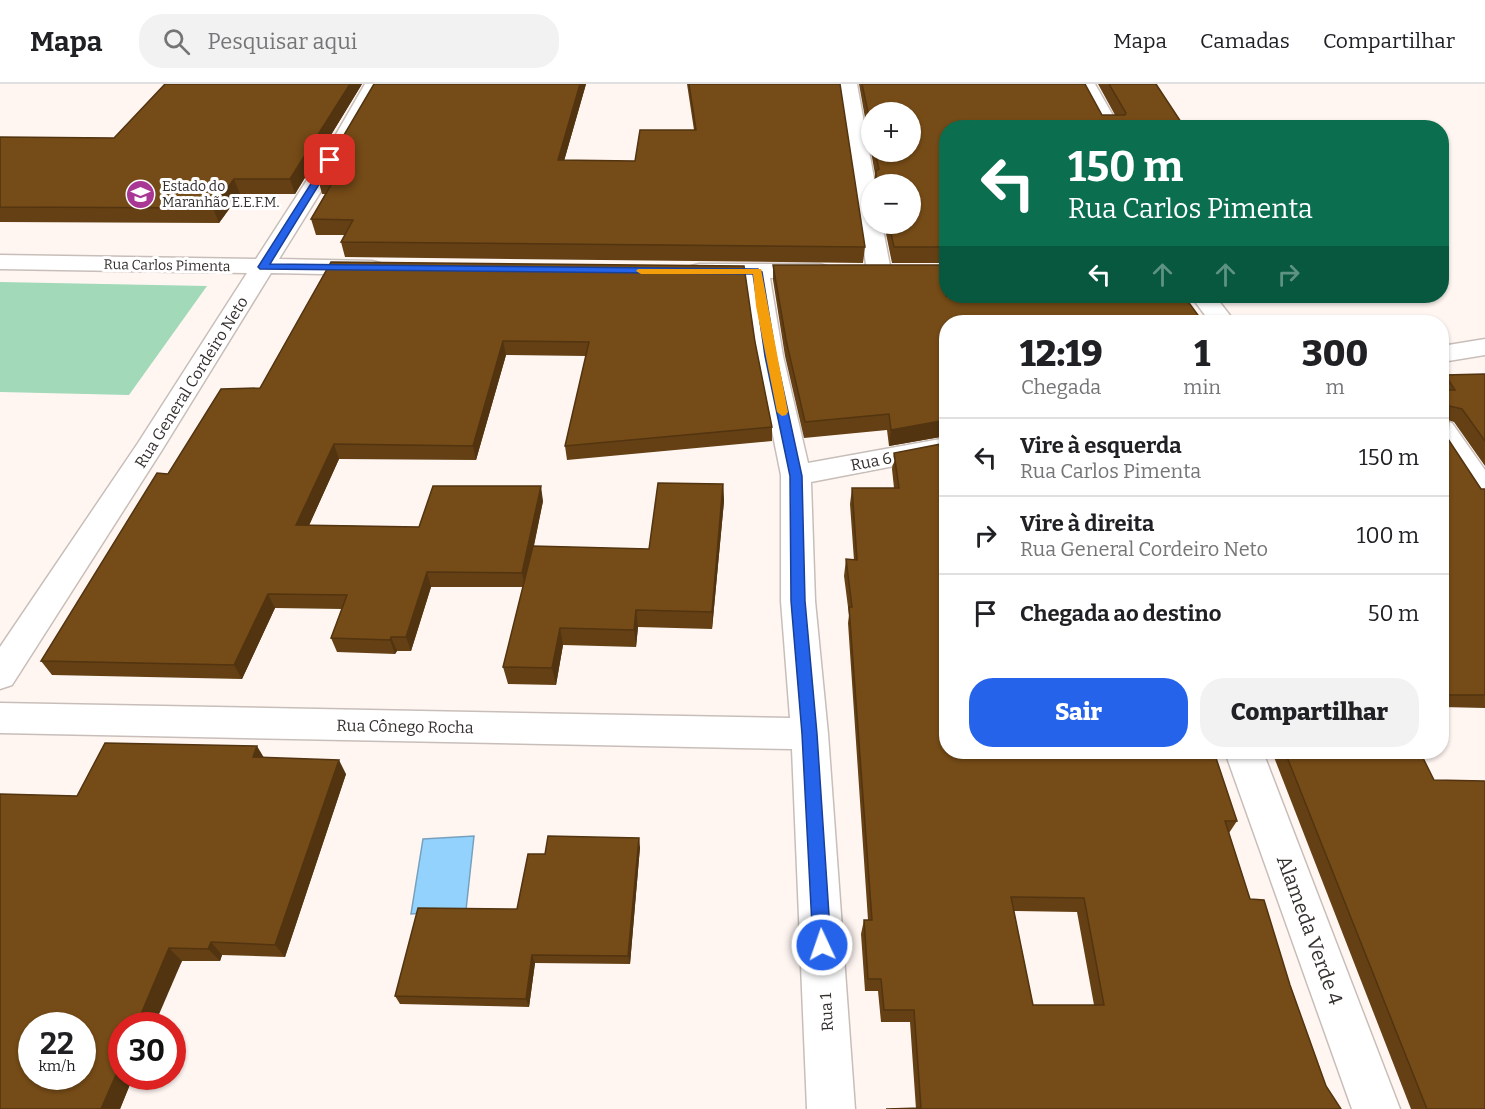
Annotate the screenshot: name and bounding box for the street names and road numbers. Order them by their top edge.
street label: Rua Carlos Pimenta [103,256,231,275]
street label: Rua General Cordeiro Neto [131,293,252,471]
street label: Rua 6 [849,448,893,475]
street label: Rua Cônego Rocha [336,716,474,737]
street label: Alameda Verde 4 [1272,852,1348,1008]
street label: Rua 1 [816,992,837,1032]

